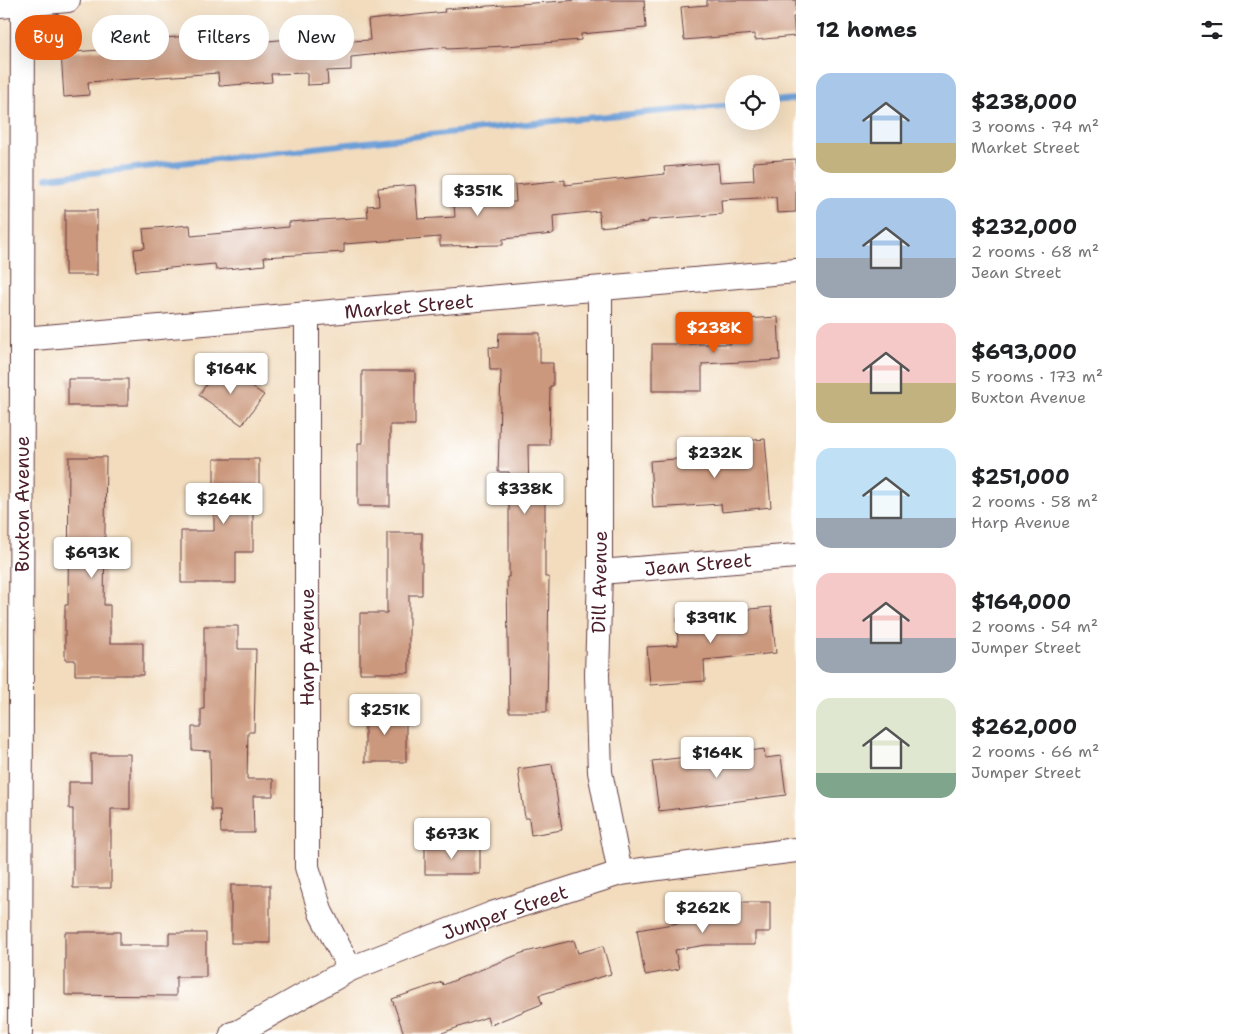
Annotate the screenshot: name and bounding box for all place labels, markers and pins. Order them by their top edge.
pin: $351K [443,174,513,217]
pin: $238K [679,312,749,354]
pin: $164K [196,352,266,395]
pin: $232K [680,436,750,479]
pin: $338K [490,472,560,515]
pin: $264K [189,482,259,525]
pin: $693K [57,536,127,579]
pin: $391K [676,602,746,644]
pin: $251K [350,694,420,736]
pin: $164K [682,736,752,779]
pin: $673K [417,818,487,860]
pin: $262K [668,892,738,934]

